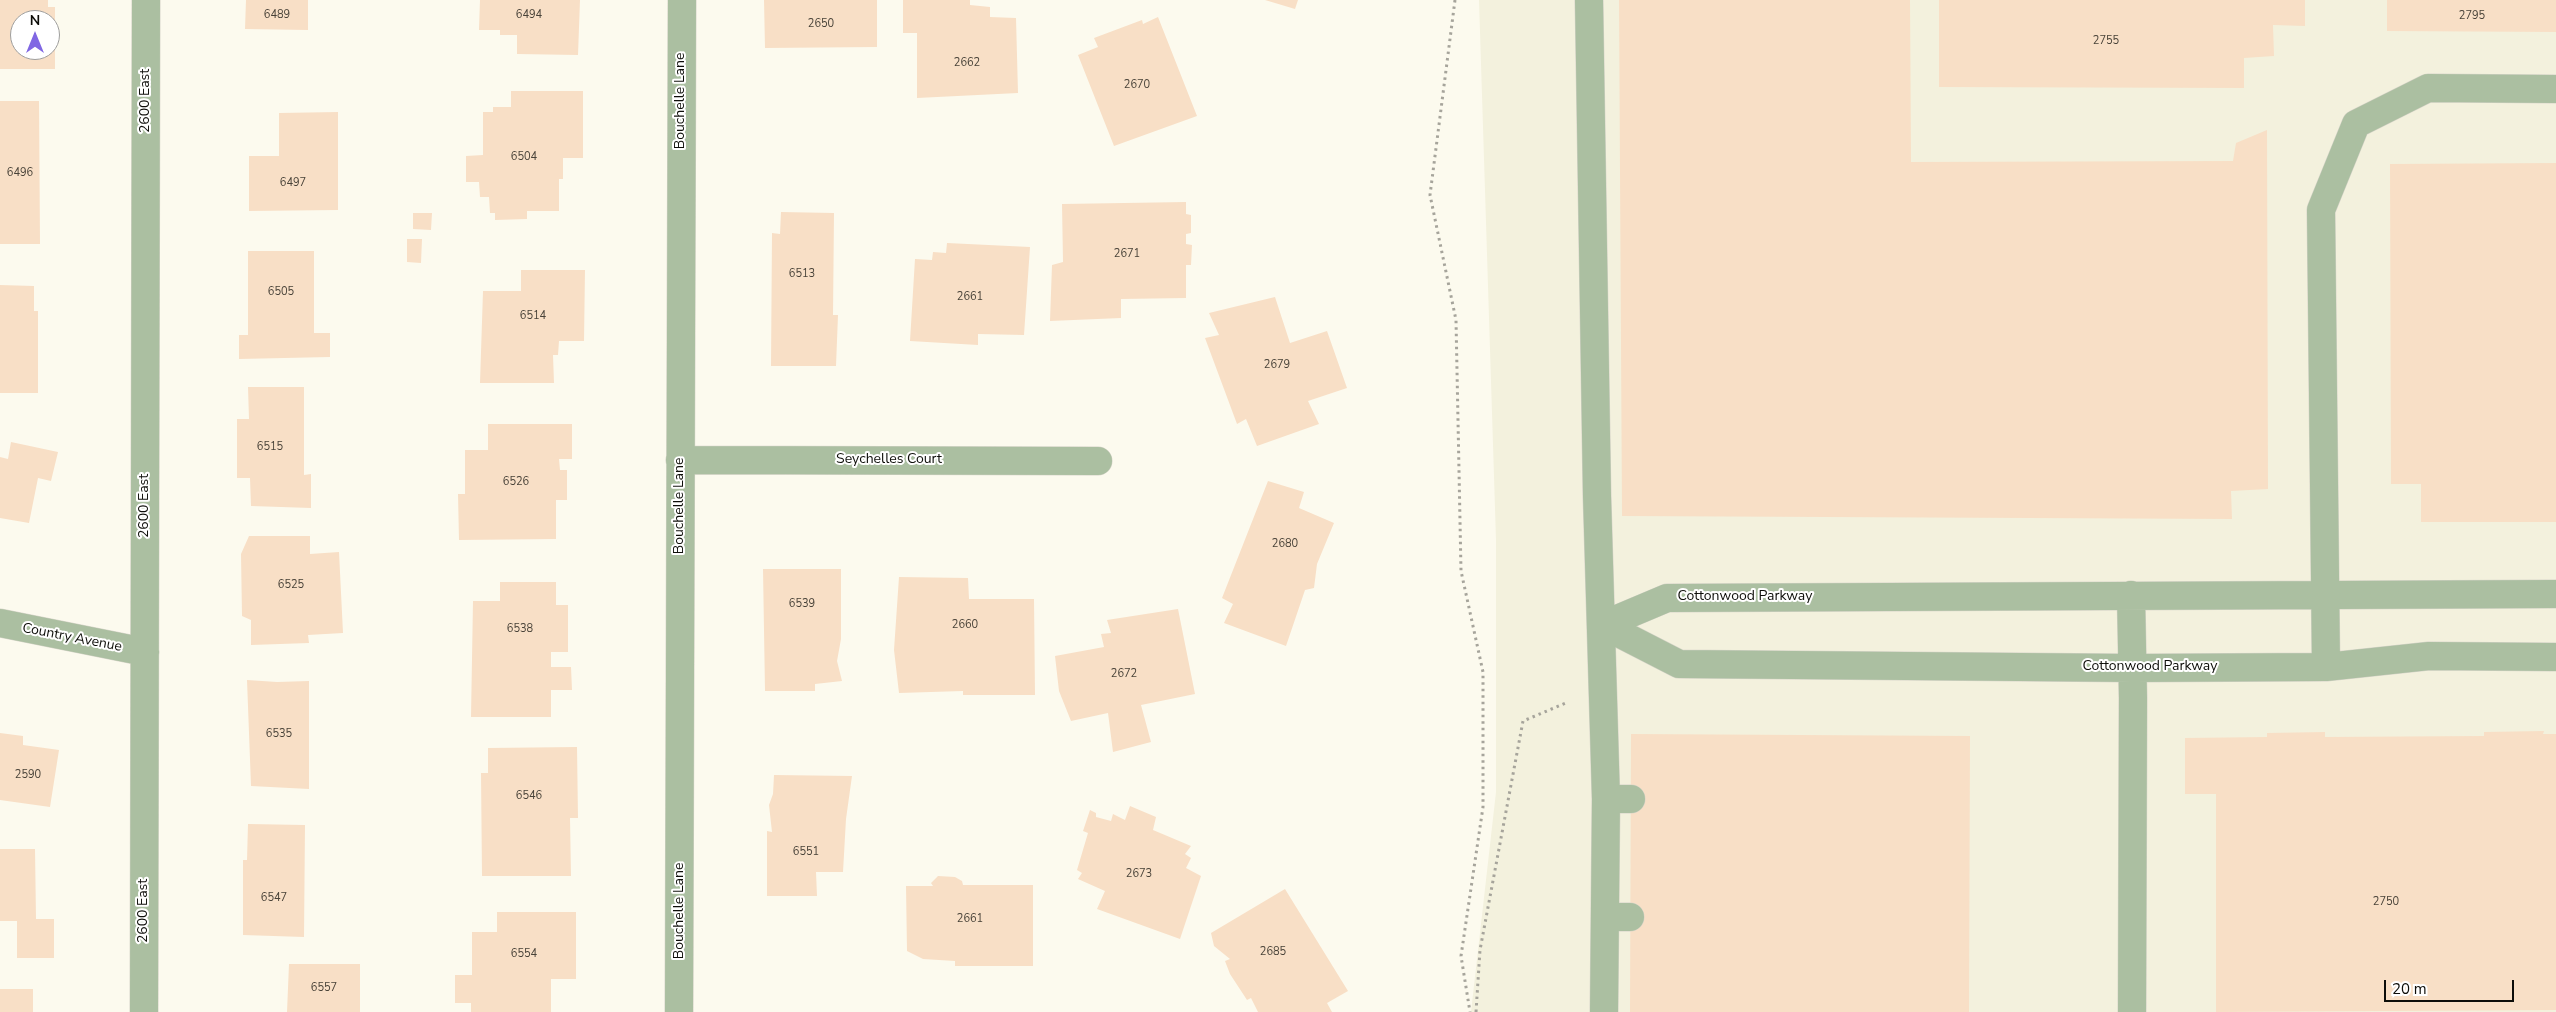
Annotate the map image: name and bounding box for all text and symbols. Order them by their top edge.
house number: 6489 [264,8,290,22]
house number: 6494 [516,8,542,22]
house number: 2795 [2459,9,2485,23]
north arrow [10,10,60,60]
text: N [30,11,40,30]
house number: 2650 [808,17,834,31]
house number: 2755 [2093,34,2119,48]
street label: Bouchelle Lane [673,53,689,149]
house number: 2662 [954,56,980,70]
street label: 2600 East [138,69,154,133]
house number: 2670 [1124,78,1150,92]
house number: 6504 [511,150,537,164]
house number: 6496 [7,166,33,180]
house number: 6497 [280,176,306,190]
house number: 2671 [1114,247,1140,261]
house number: 6513 [789,267,815,281]
house number: 6505 [268,285,294,299]
house number: 2661 [957,290,983,304]
house number: 6514 [520,309,546,323]
house number: 2679 [1264,358,1290,372]
house number: 6515 [257,440,283,454]
street label: Seychelles Court [836,452,942,468]
street label: Bouchelle Lane [672,458,688,554]
street label: 2600 East [137,474,153,538]
house number: 6526 [503,475,529,489]
house number: 2680 [1272,537,1298,551]
house number: 6525 [278,578,304,592]
street label: Cottonwood Parkway [1678,589,1812,605]
house number: 6539 [789,597,815,611]
house number: 2660 [952,618,978,632]
street label: Country Avenue [21,620,123,656]
house number: 6538 [507,622,533,636]
street label: Cottonwood Parkway [2083,659,2217,675]
house number: 2672 [1111,667,1137,681]
house number: 6535 [266,727,292,741]
house number: 2590 [15,768,41,782]
house number: 6546 [516,789,542,803]
house number: 6551 [793,845,819,859]
street label: Bouchelle Lane [672,863,688,959]
house number: 2673 [1126,867,1152,881]
street label: 2600 East [136,879,152,943]
house number: 6547 [261,891,287,905]
house number: 2750 [2373,895,2399,909]
house number: 2661 [957,912,983,926]
house number: 2685 [1260,945,1286,959]
house number: 6554 [511,947,537,961]
scale bar [2386,970,2516,1002]
text: 20 m [2392,979,2427,999]
house number: 6557 [311,981,337,995]

